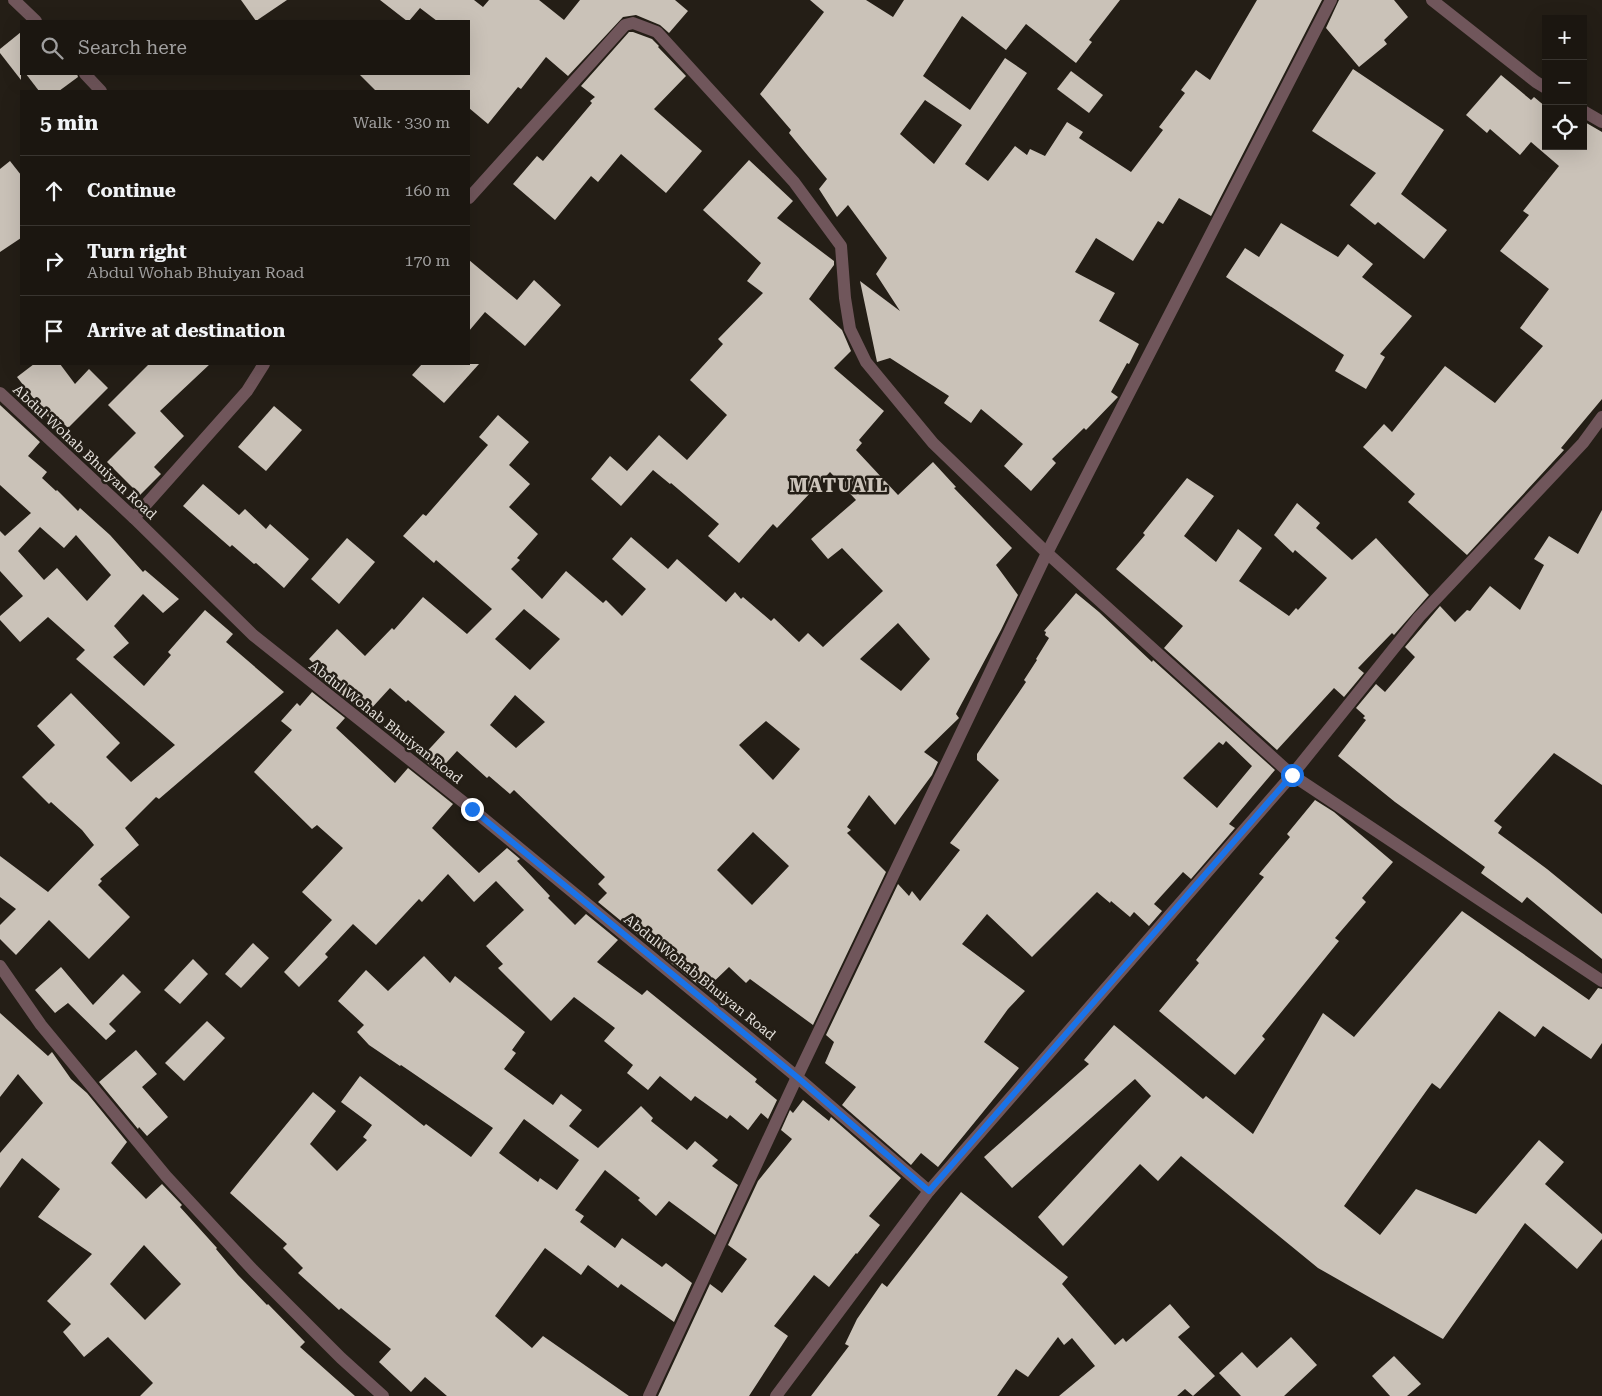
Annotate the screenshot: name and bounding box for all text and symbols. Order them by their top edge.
map controls [1542,15,1587,150]
button: + [1542,15,1587,60]
search box [20,20,470,75]
icon: search [38,34,66,62]
text: Search here [78,36,187,59]
button: − [1542,60,1587,105]
button: locate [1542,105,1587,150]
text: 5 min [40,111,98,135]
text: Walk · 330 m [353,113,450,132]
icon: ahead [40,177,68,205]
text: Continue [87,179,176,202]
text: 160 m [404,181,450,200]
text: Turn right [87,240,187,263]
icon: right [40,247,68,275]
text: 170 m [404,251,450,270]
text: Abdul Wohab Bhuiyan Road [87,263,304,282]
icon: arrive [40,317,68,345]
text: Arrive at destination [87,319,285,342]
street label: Abdul Wohab Bhuiyan Road [10,381,160,523]
district label: MATUAIL [790,474,888,497]
street label: Abdul Wohab Bhuiyan Road [306,657,466,787]
route start [1281,764,1304,787]
route end [461,798,484,821]
street label: Abdul Wohab Bhuiyan Road [621,911,779,1043]

